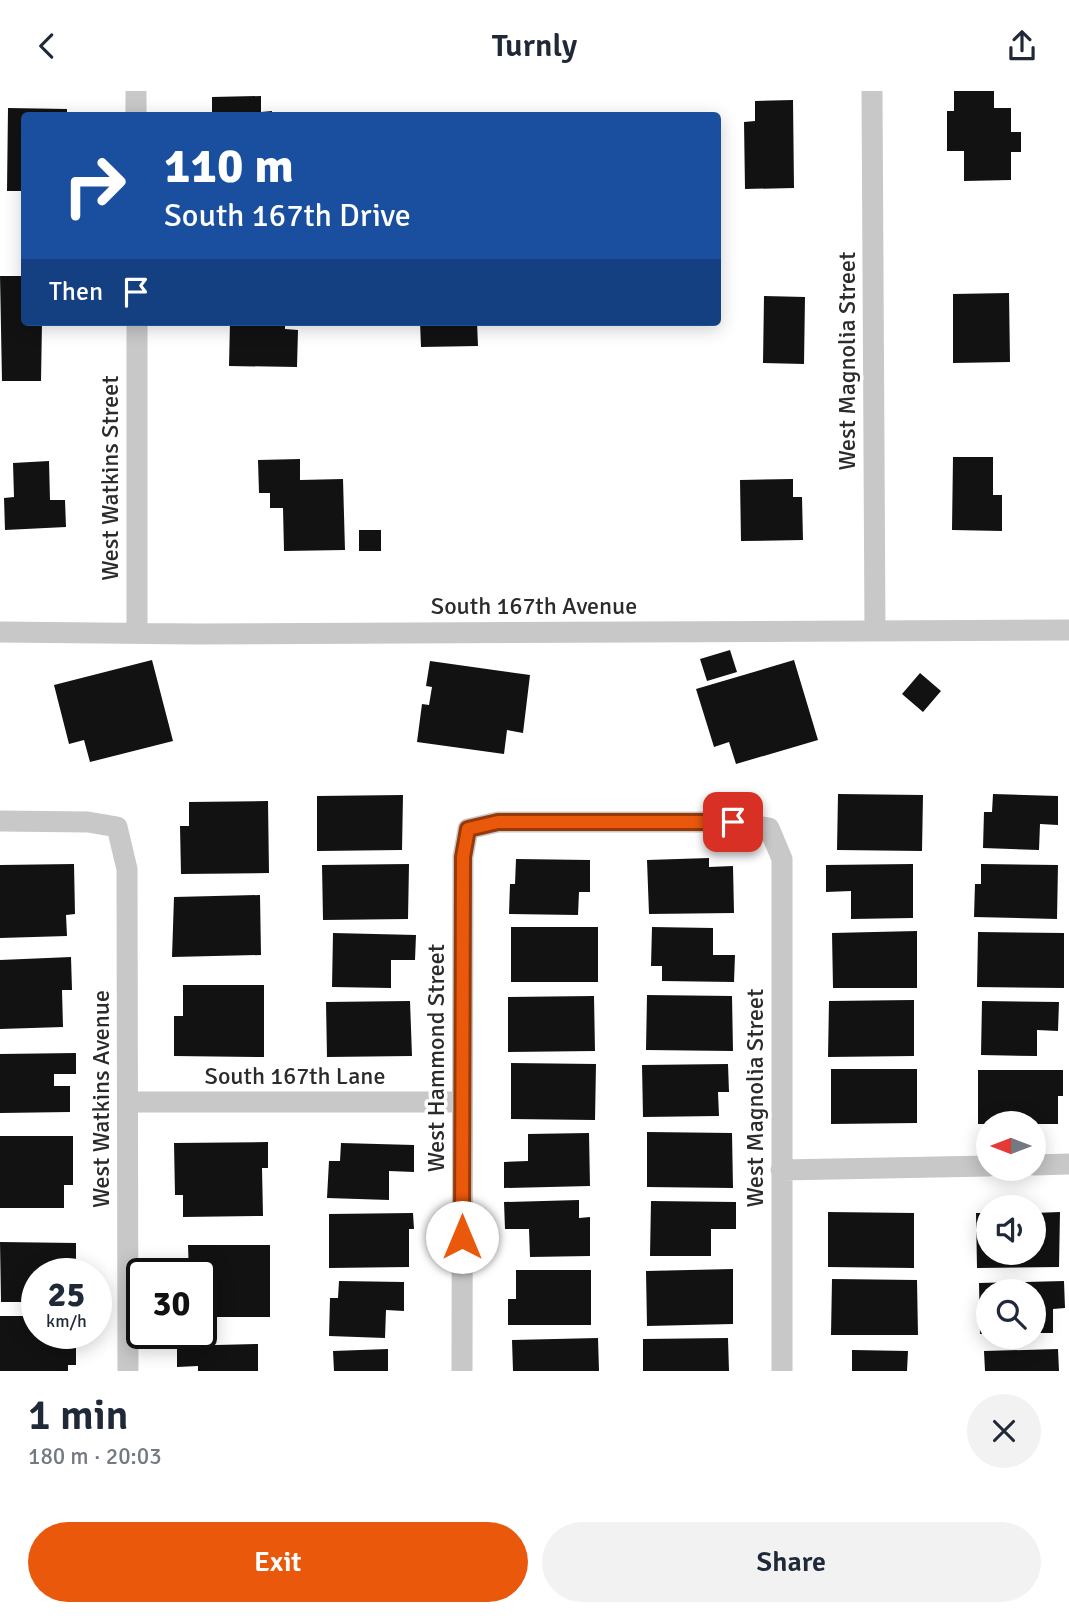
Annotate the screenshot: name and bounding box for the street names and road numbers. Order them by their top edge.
street label: West Magnolia Street [832,252,862,470]
street label: West Watkins Street [95,375,125,581]
street label: South 167th Avenue [431,591,637,621]
street label: West Hammond Street [421,944,451,1172]
street label: West Magnolia Street [740,989,770,1207]
street label: West Watkins Avenue [86,990,116,1208]
street label: South 167th Lane [205,1061,385,1091]

